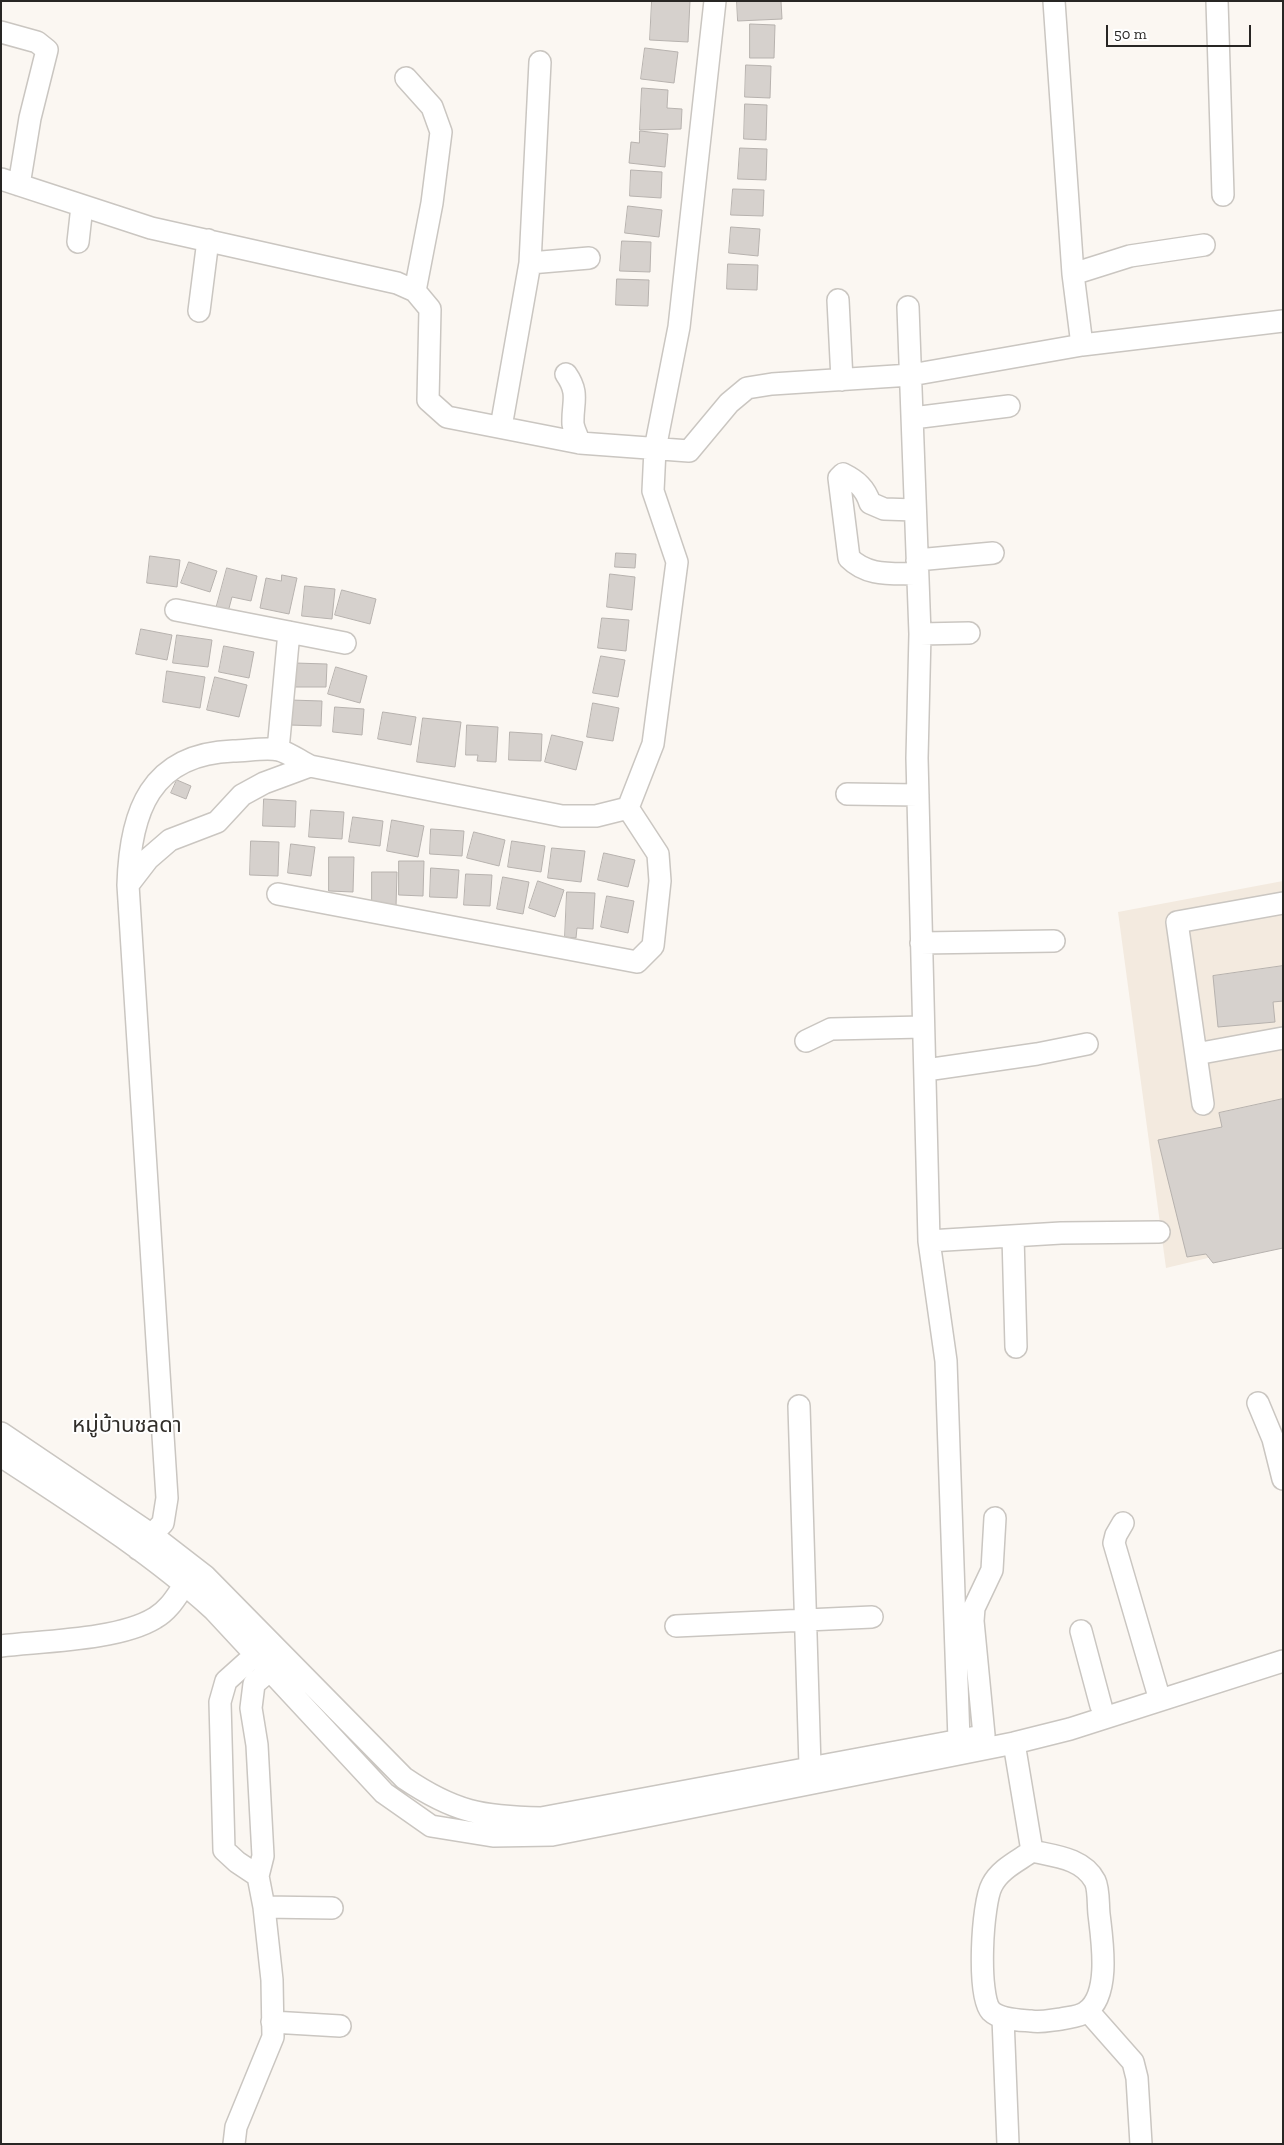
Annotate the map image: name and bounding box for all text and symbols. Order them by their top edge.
scale bar [1109,15,1254,47]
text: 50 m [1114,25,1147,43]
district label: หมู่บ้านชลดา [72,1413,182,1439]

